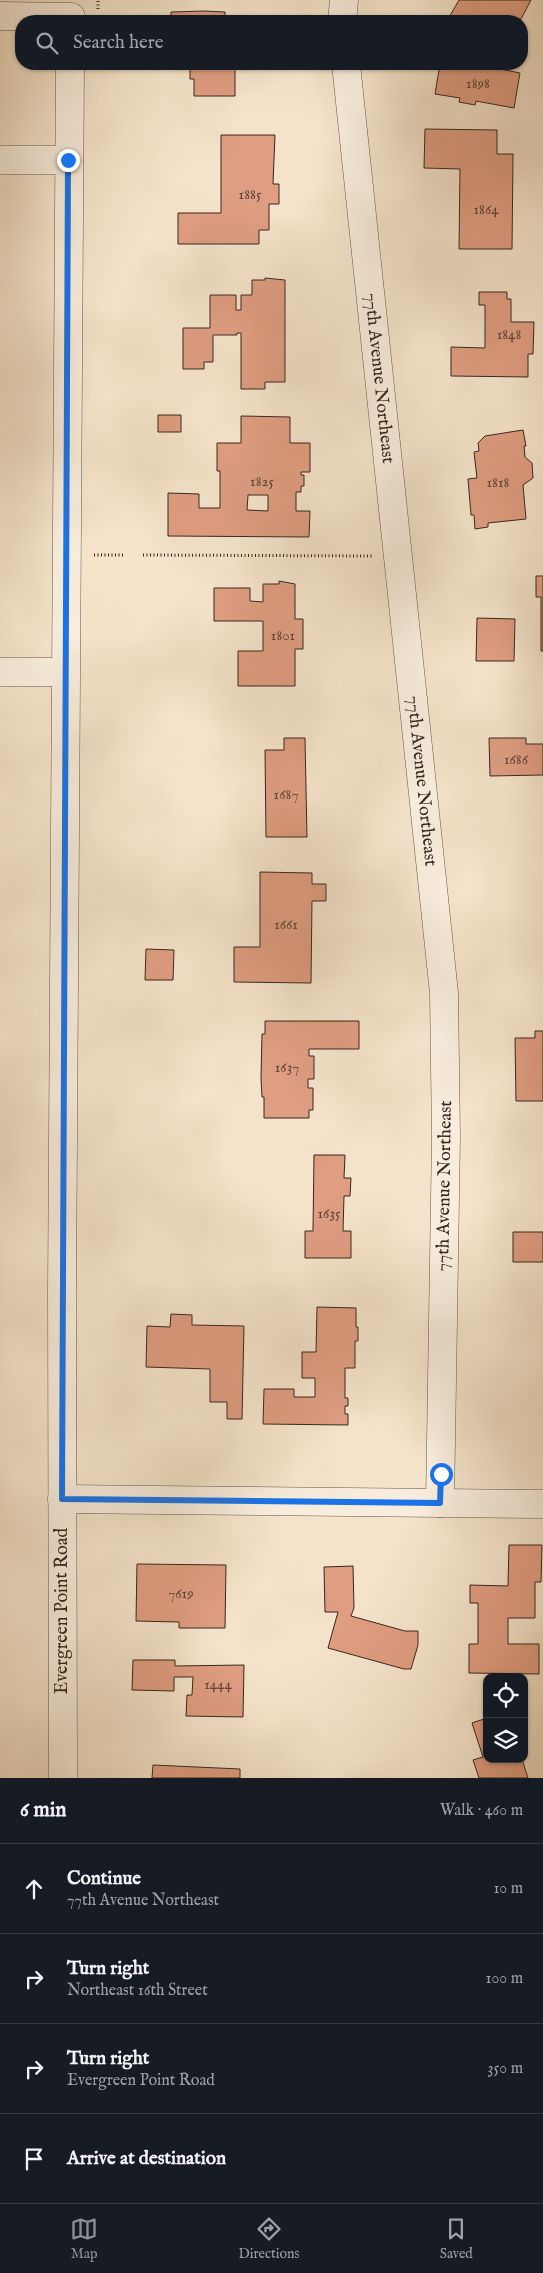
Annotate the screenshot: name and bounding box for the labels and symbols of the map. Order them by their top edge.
house number: 1898 [466,74,490,93]
route end [57,149,80,172]
house number: 1885 [239,185,262,204]
house number: 1864 [473,200,499,219]
street label: 77th Avenue Northeast [359,292,400,465]
house number: 1848 [497,325,521,344]
house number: 1825 [250,472,275,491]
house number: 1818 [487,473,510,492]
house number: 1801 [271,626,295,645]
street label: 77th Avenue Northeast [401,695,442,867]
house number: 1686 [504,750,529,769]
house number: 1687 [274,785,298,804]
house number: 1661 [274,915,298,934]
house number: 1637 [275,1058,299,1077]
street label: 77th Avenue Northeast [432,1100,458,1272]
house number: 1635 [318,1204,341,1223]
route start [430,1463,453,1486]
street label: Evergreen Point Road [51,1527,74,1694]
house number: 7619 [168,1584,194,1603]
house number: 1444 [204,1675,232,1694]

